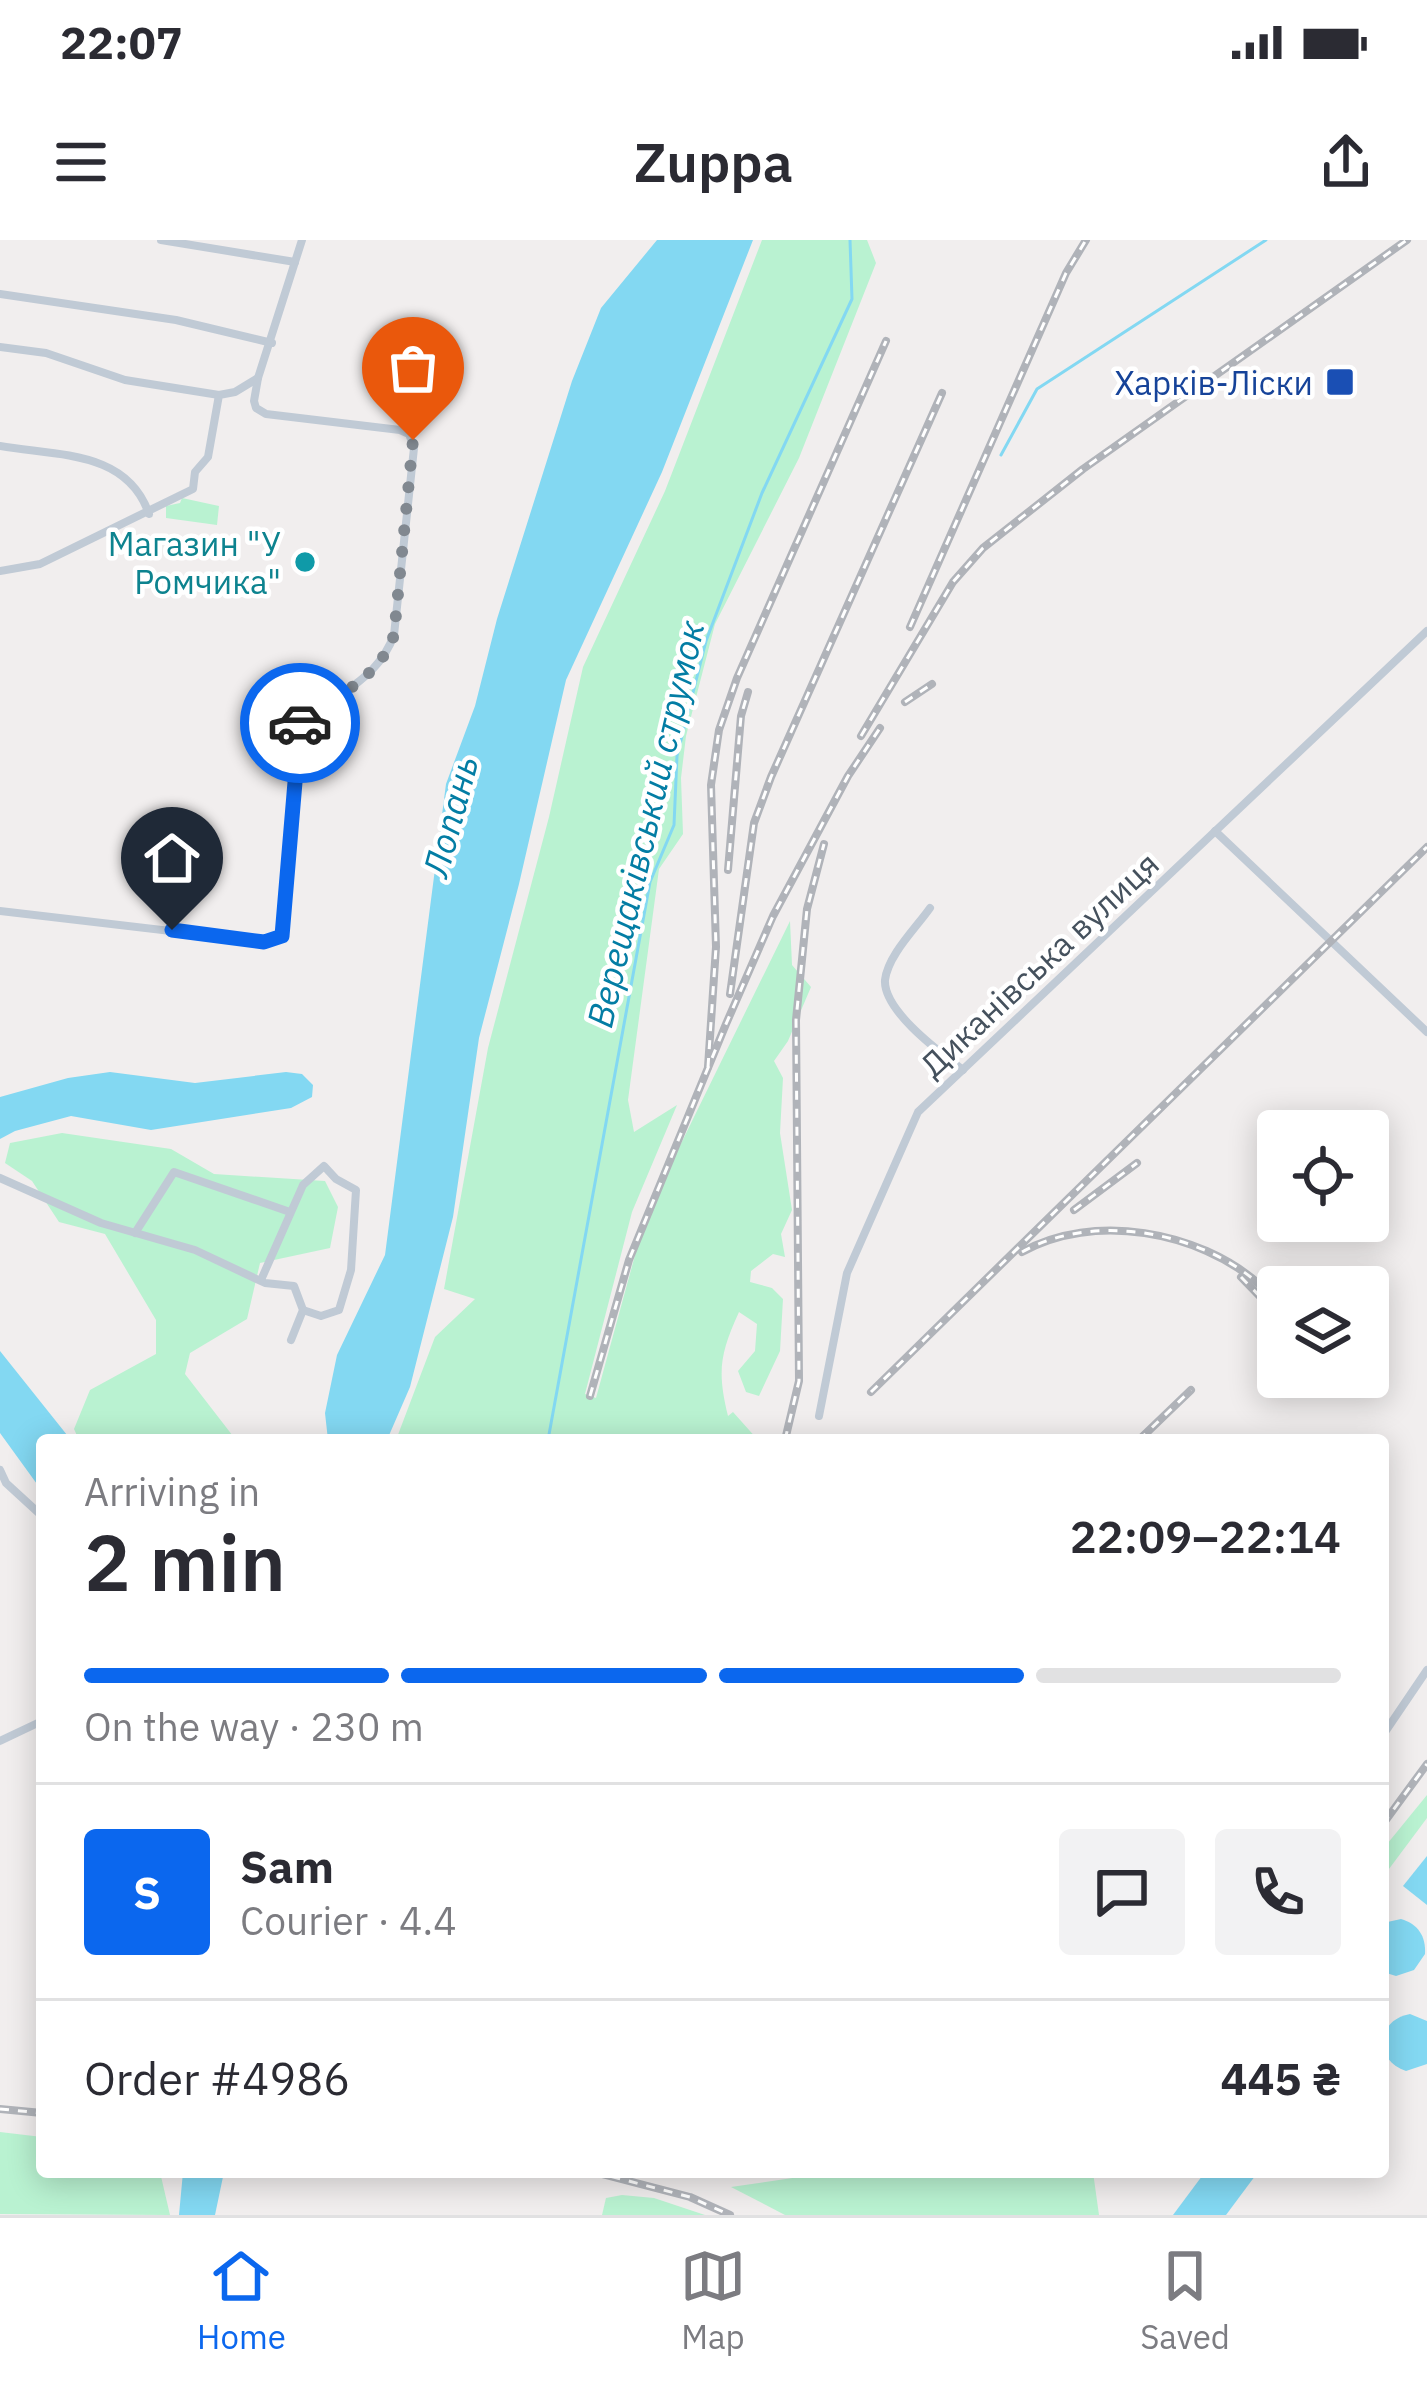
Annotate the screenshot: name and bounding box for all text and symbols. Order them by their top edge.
text: 22:07 [60,13,183,71]
text: Zuppa [634,127,793,197]
icon: menu [48,129,114,195]
icon: share [1313,129,1379,195]
pin [362,317,464,440]
icon: bag [380,335,446,401]
place label: Харків-Ліски [1114,361,1313,404]
marker: Харків-Ліски [1324,366,1356,398]
place label: Магазин "У Ромчика" [108,522,281,603]
marker: Магазин "У Ромчика" [292,549,318,575]
water label: Верещаківський струмок [575,615,715,1032]
courier [240,663,360,783]
icon: car [267,690,333,756]
water label: Лопань [411,751,489,883]
pin [121,807,223,930]
icon: home [139,825,205,891]
street label: Диканівська вулиця [910,842,1168,1086]
map controls [1257,1110,1389,1398]
button: locate [1257,1110,1389,1242]
button: layers [1257,1266,1389,1398]
text: Arriving in [84,1466,260,1517]
text: 22:09–22:14 [1070,1507,1341,1565]
text: 2 min [84,1511,286,1612]
text: On the way · 230 m [84,1701,424,1752]
button: chat [1059,1829,1185,1955]
button: phone [1215,1829,1341,1955]
text: Sam [240,1837,334,1895]
text: S [133,1863,161,1921]
text: Courier · 4.4 [240,1895,457,1946]
text: Order #4986 [84,2049,350,2107]
text: 445 ₴ [1220,2049,1341,2107]
tab: Home [197,2243,286,2358]
tab: Map [680,2243,746,2358]
tab: Saved [1140,2243,1230,2358]

